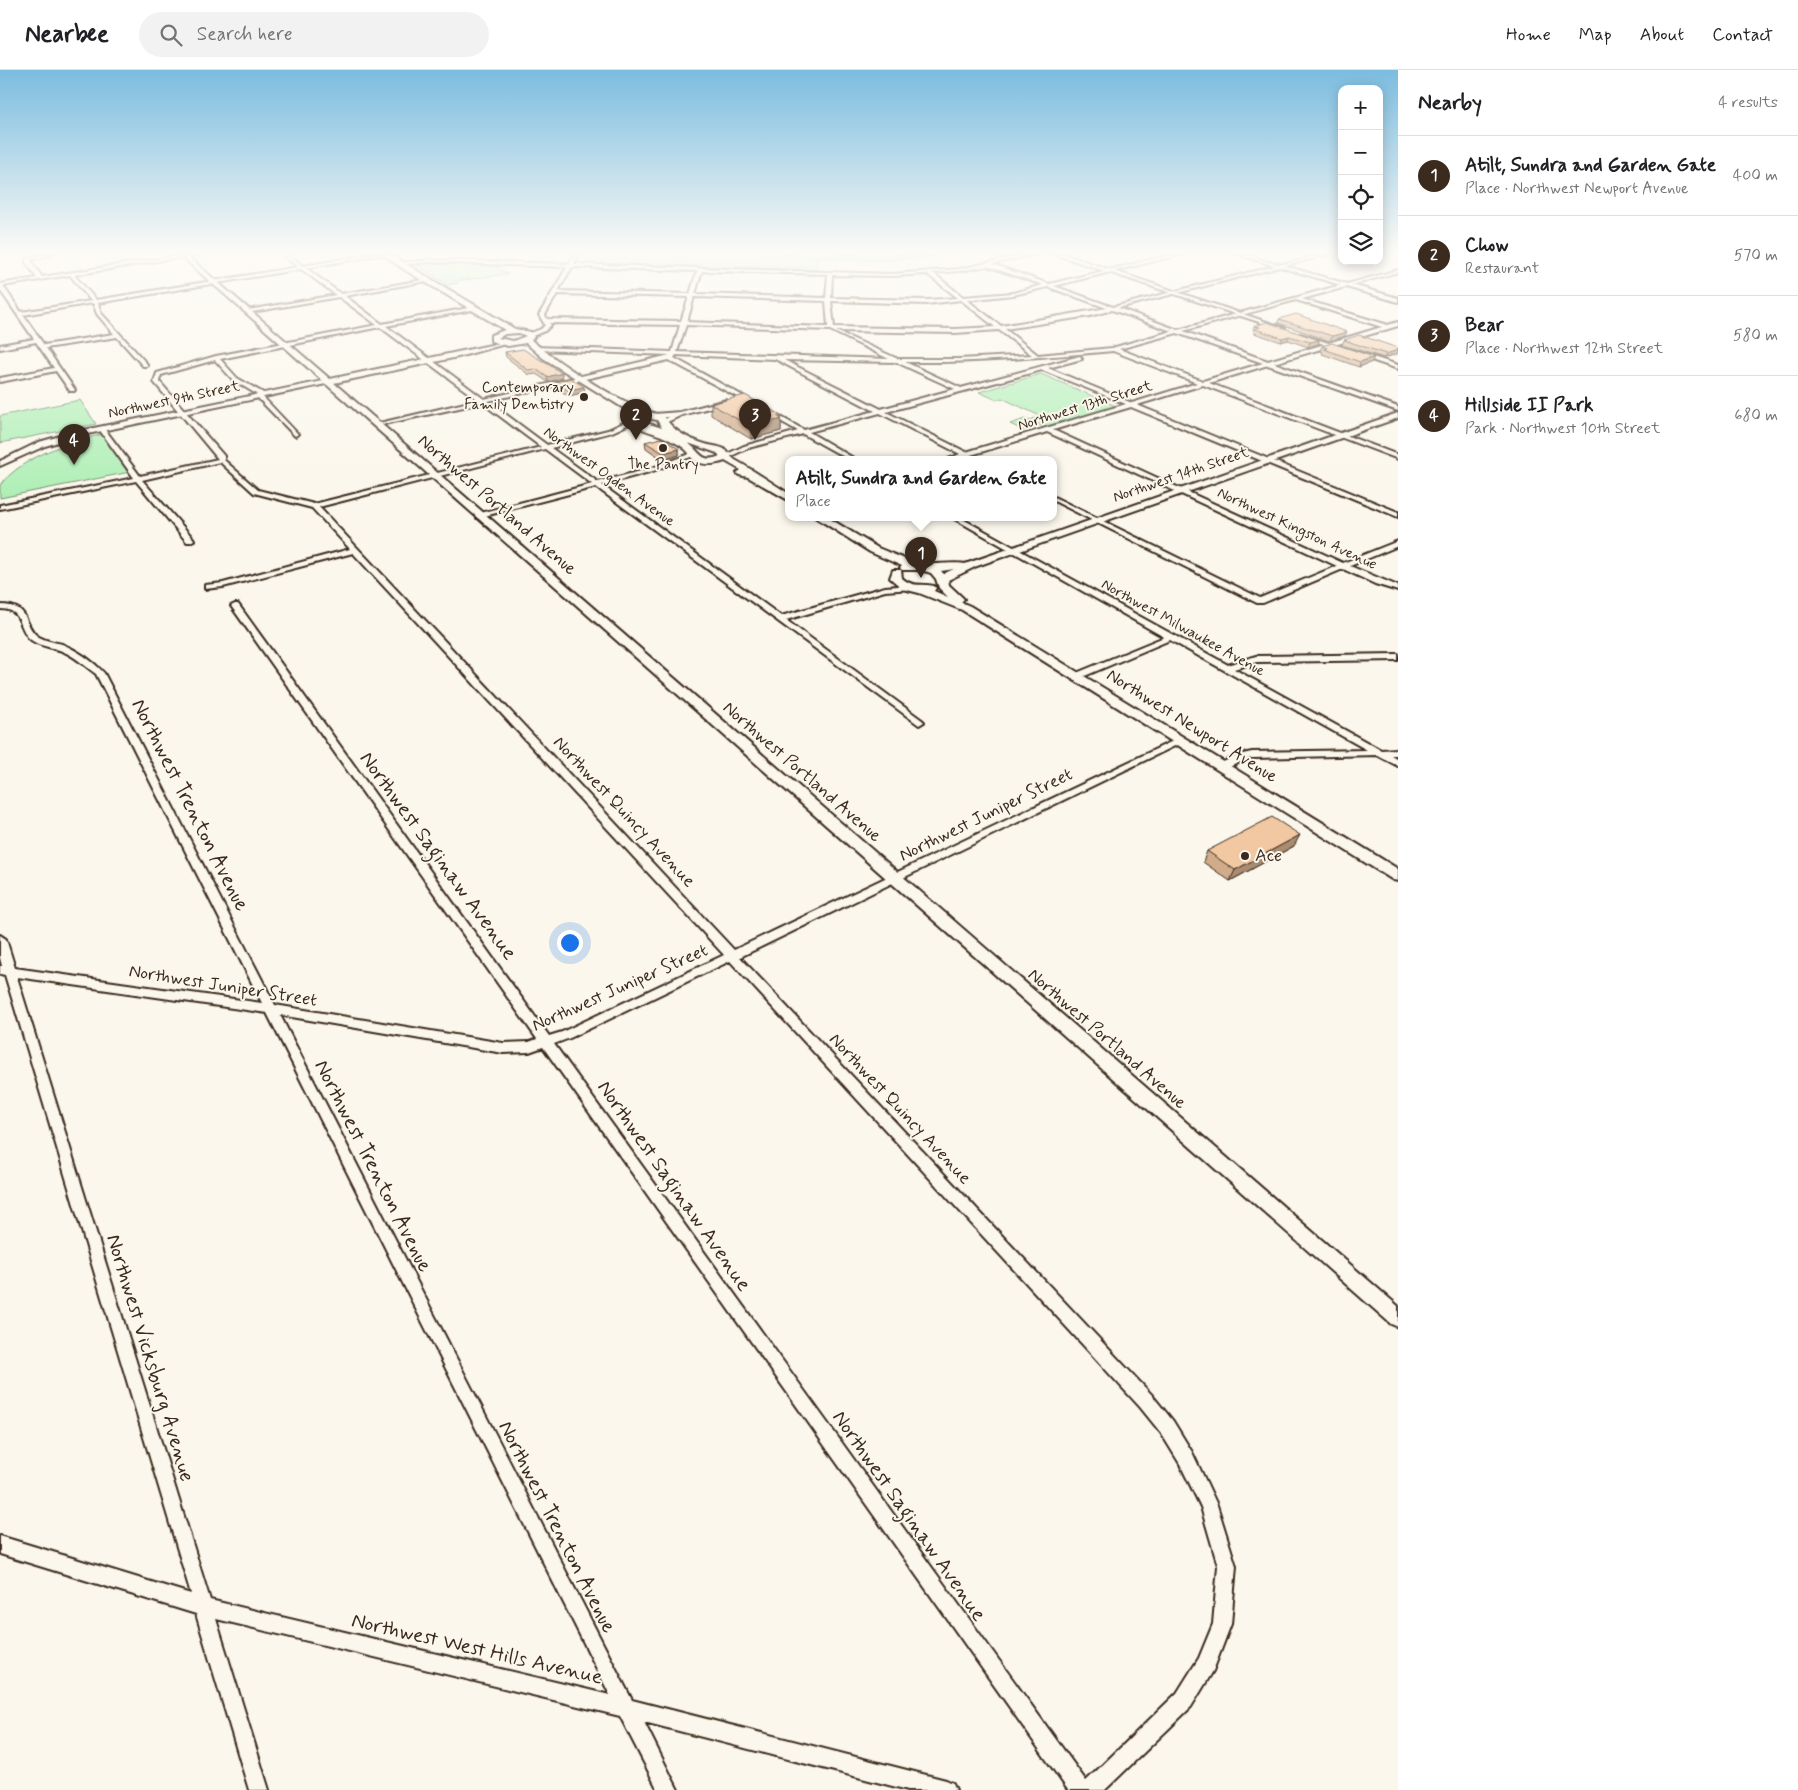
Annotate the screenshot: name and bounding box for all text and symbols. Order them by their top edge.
search box [139,12,489,57]
text: Nearbee [25,19,109,50]
icon: search [157,21,185,49]
text: Search here [197,22,293,47]
text: Home [1506,23,1551,47]
text: Map [1579,23,1612,47]
text: About [1640,23,1684,47]
text: Contact [1712,23,1773,47]
map controls [1338,85,1383,265]
button: + [1338,85,1383,130]
text: Nearby [1418,89,1482,117]
text: 4 results [1718,92,1778,113]
button: − [1338,130,1383,175]
text: Atilt, Sundra and Garden Gate [1465,153,1716,178]
text: 1 [1430,165,1438,186]
text: 400 m [1733,165,1778,186]
button: locate [1338,175,1383,220]
text: Place · Northwest Newport Avenue [1465,178,1689,199]
button: layers [1338,220,1383,265]
text: Chow [1465,233,1508,258]
text: 2 [1430,245,1438,266]
text: 570 m [1734,245,1778,266]
text: Restaurant [1465,258,1539,279]
text: Bear [1465,313,1504,338]
text: 3 [1430,325,1438,346]
text: 580 m [1733,325,1778,346]
text: Place · Northwest 12th Street [1465,338,1663,359]
street label: Northwest 9th Street [106,376,242,424]
street label: Northwest 13th Street [1015,376,1155,436]
place label: Contemporary Family Dentistry [464,378,574,415]
marker: Contemporary Family Dentistry [578,391,590,403]
text: Hillside II Park [1465,393,1593,418]
pin: 2 [620,399,652,440]
pin: 3 [739,399,771,440]
text: 4 [1429,405,1439,426]
text: 680 m [1734,405,1778,426]
text: Park · Northwest 10th Street [1465,418,1661,439]
street label: Northwest Ogden Avenue [539,422,679,532]
pin: 4 [58,424,90,465]
street label: Northwest Portland Avenue [412,429,582,581]
marker: The Pantry [657,442,669,454]
street label: Northwest 14th Street [1110,442,1252,508]
place label: The Pantry [627,455,699,475]
popup [785,456,1057,521]
text: Atilt, Sundra and Garden Gate [795,466,1047,491]
street label: Northwest Kingston Avenue [1213,483,1380,576]
text: Place [795,491,831,512]
pin: 1 [905,537,937,578]
street label: Northwest Milwaukee Avenue [1098,575,1268,681]
street label: Northwest Newport Avenue [1102,663,1282,789]
street label: Northwest Trenton Avenue [124,694,256,916]
street label: Northwest Portland Avenue [717,696,887,848]
street label: Northwest Quincy Avenue [547,731,701,893]
street label: Northwest Saginaw Avenue [351,746,523,967]
street label: Northwest Juniper Street [895,762,1077,867]
place label: Ace [1255,844,1282,868]
marker: Ace [1239,850,1251,862]
your location [557,930,583,956]
street label: Northwest Juniper Street [528,938,712,1038]
street label: Northwest Juniper Street [127,959,319,1013]
street label: Northwest Portland Avenue [1022,963,1192,1115]
street label: Northwest Quincy Avenue [823,1028,977,1190]
street label: Northwest Trenton Avenue [307,1055,439,1277]
street label: Northwest Saginaw Avenue [589,1075,758,1298]
street label: Northwest Vicksburg Avenue [99,1231,201,1485]
street label: Northwest Saginaw Avenue [824,1405,993,1628]
street label: Northwest Trenton Avenue [491,1416,623,1638]
street label: Northwest West Hills Avenue [349,1606,605,1692]

